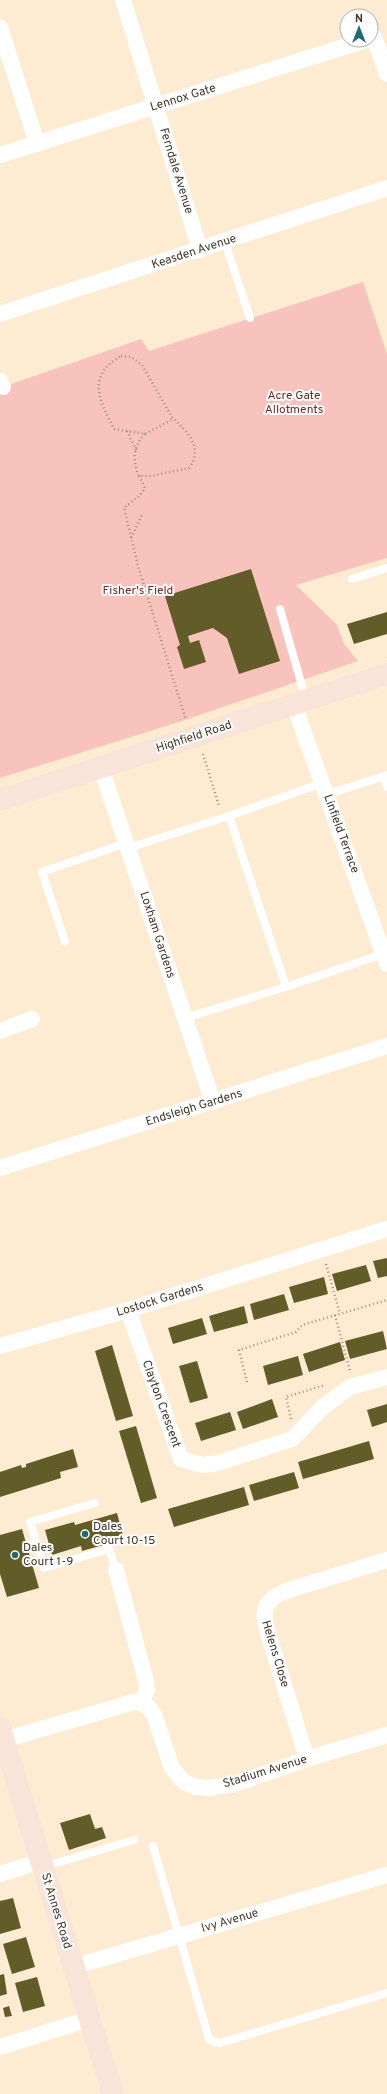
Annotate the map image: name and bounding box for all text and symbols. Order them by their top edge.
north arrow [339,8,379,48]
text: N [355,12,363,26]
street label: Lennox Gate [148,80,218,116]
street label: Ferndale Avenue [155,126,197,216]
street label: Keasden Avenue [150,231,238,273]
park label: Acre Gate Allotments [265,388,323,418]
park label: Fisher's Field [103,583,173,599]
street label: Highfield Road [154,717,234,757]
street label: Linfield Terrace [319,792,363,876]
street label: Loxham Gardens [135,890,179,980]
street label: Endsleigh Gardens [144,1086,244,1130]
street label: Lostock Gardens [115,1279,205,1321]
street label: Clayton Crescent [138,1358,184,1450]
place label: Dales Court 10-15 [93,1519,155,1549]
marker: Dales Court 10-15 [80,1529,90,1539]
place label: Dales Court 1-9 [23,1540,74,1570]
marker: Dales Court 1-9 [10,1550,20,1560]
street label: Helens Close [257,1619,293,1689]
street label: Stadium Avenue [221,1752,309,1792]
street label: St Annes Road [37,1871,75,1951]
street label: Ivy Avenue [200,1905,260,1937]

